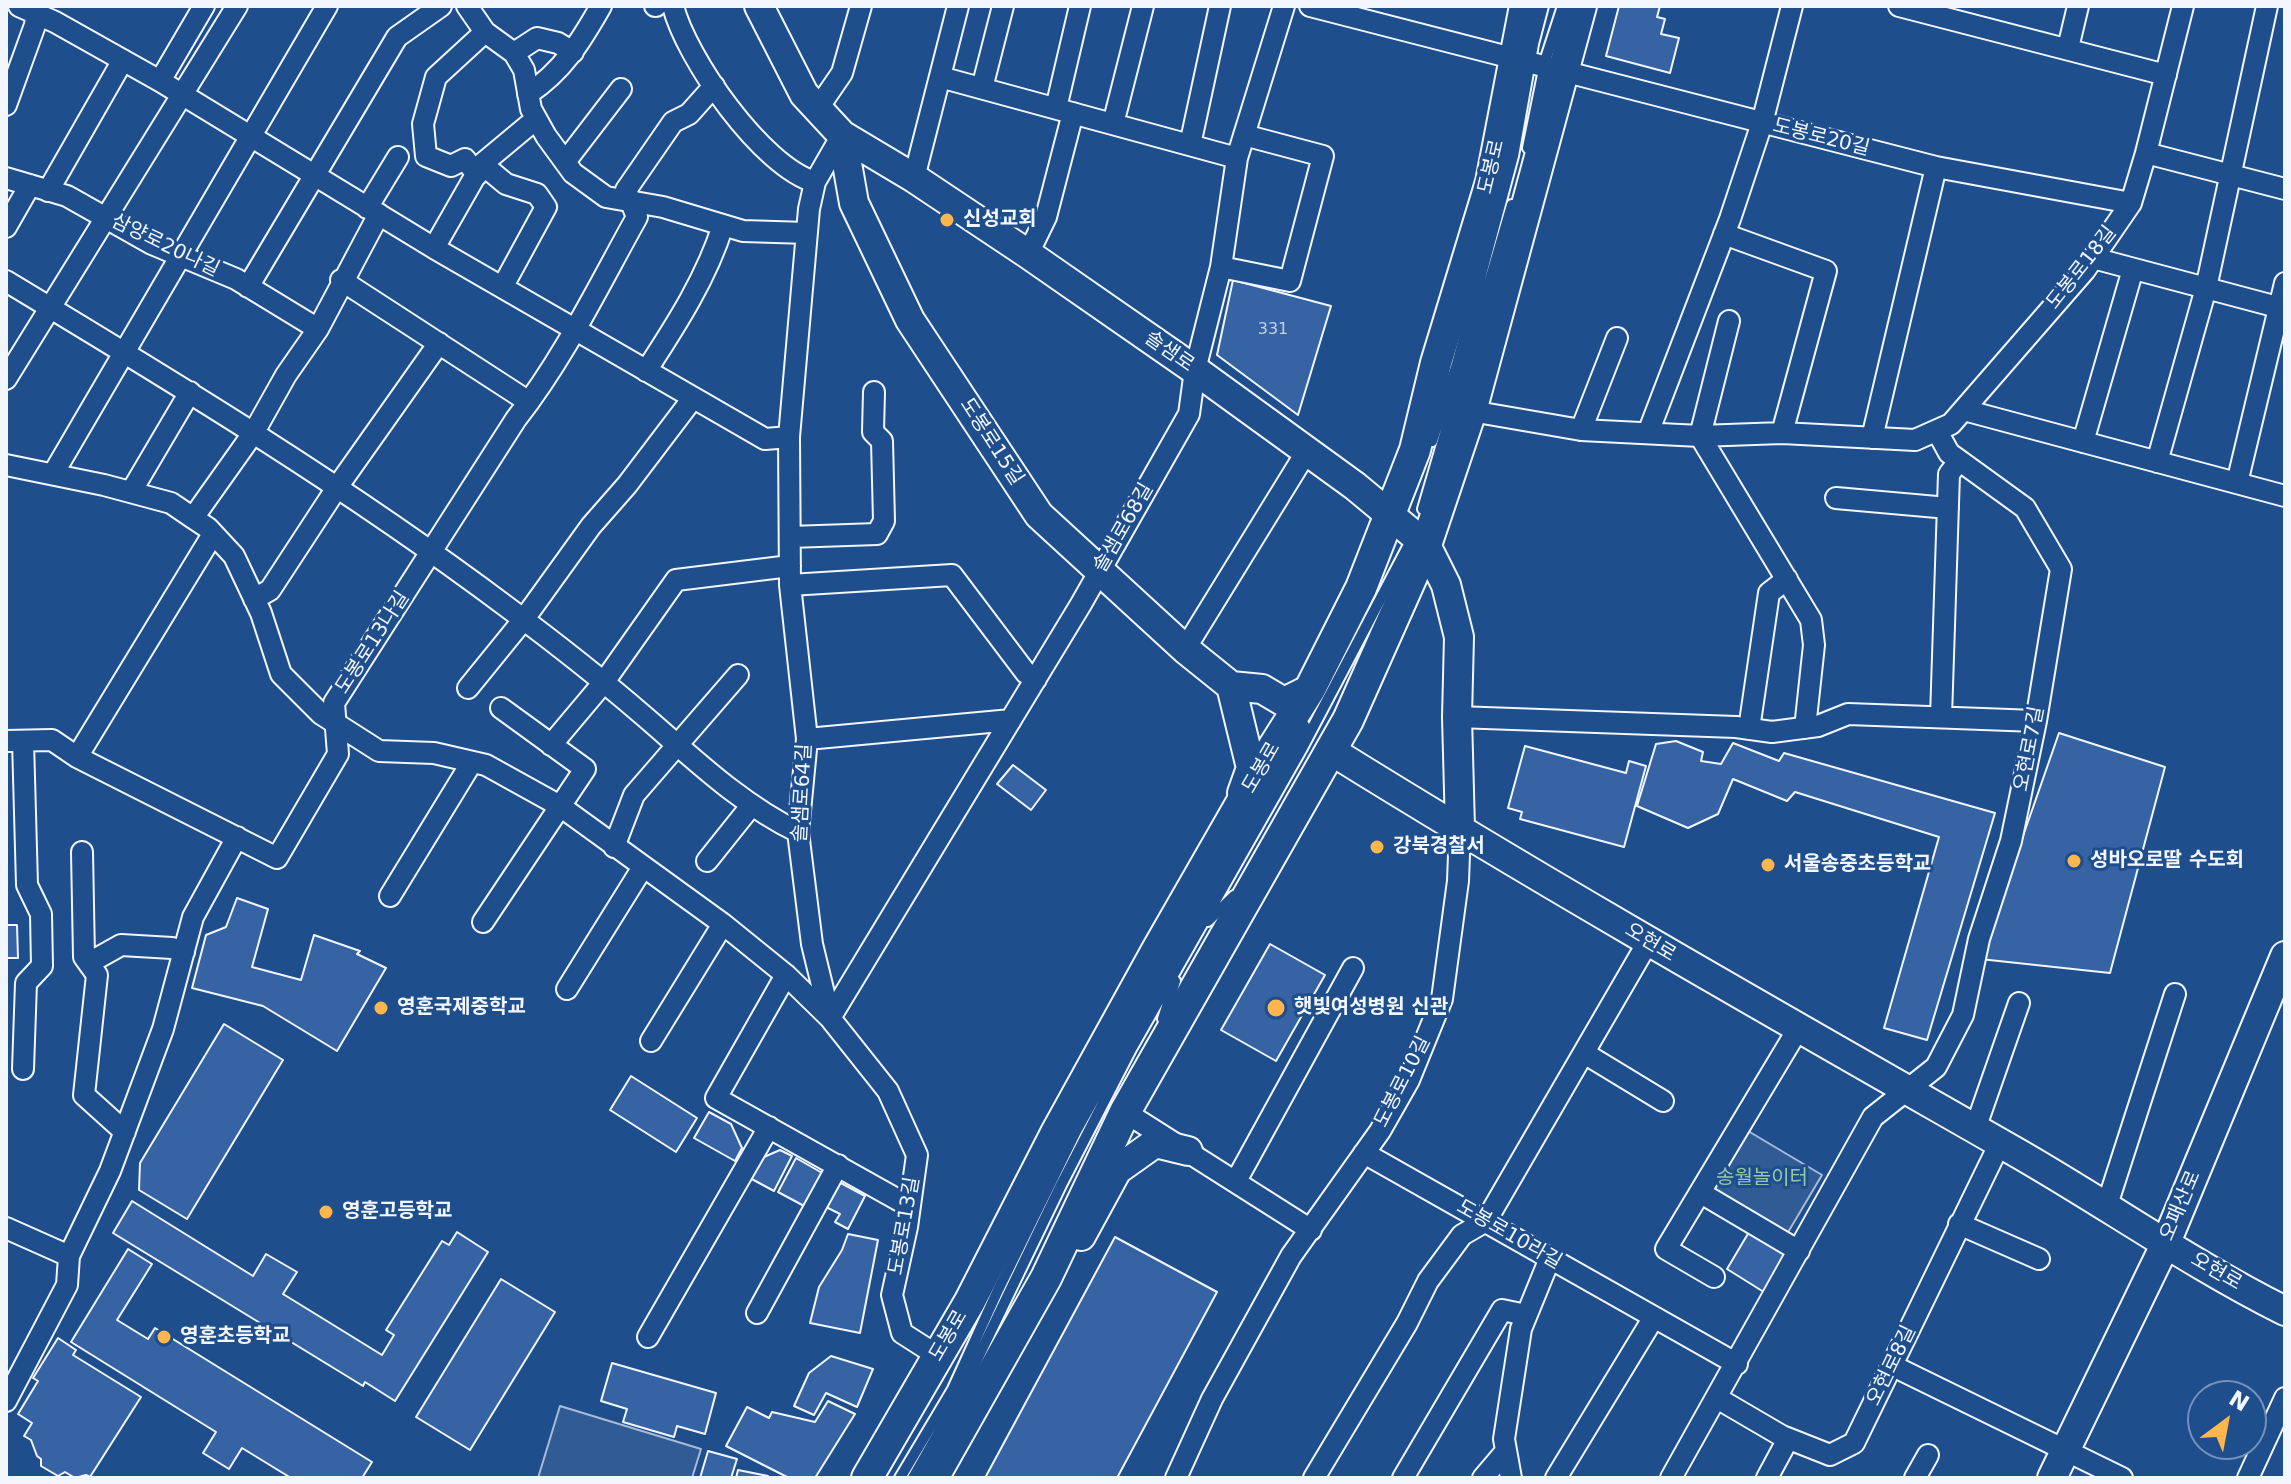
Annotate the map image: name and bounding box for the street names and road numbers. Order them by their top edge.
street label: 도봉로20길 [1770,114,1872,162]
street label: 도봉로 [1474,137,1510,197]
street label: 삼양로20나길 [107,209,223,283]
street label: 도봉로18길 [2042,222,2122,314]
street label: 솔샘로 [1140,326,1198,378]
street label: 도봉로15길 [954,394,1028,490]
street label: 솔샘로68길 [1089,479,1159,577]
street label: 도봉로13나길 [331,587,415,699]
street label: 오현로7길 [2010,704,2050,794]
street label: 도봉로 [1238,738,1286,798]
street label: 솔샘로64길 [788,743,818,843]
street label: 오현로 [1620,918,1680,968]
street label: 도봉로10길 [1370,1032,1436,1132]
street label: 오패산로 [2156,1167,2206,1245]
street label: 도봉로13길 [885,1175,925,1277]
street label: 도봉로10라길 [1452,1195,1566,1275]
street label: 오현로 [2186,1248,2246,1296]
street label: 도봉로 [925,1306,973,1366]
street label: 오현로8길 [1862,1322,1922,1410]

